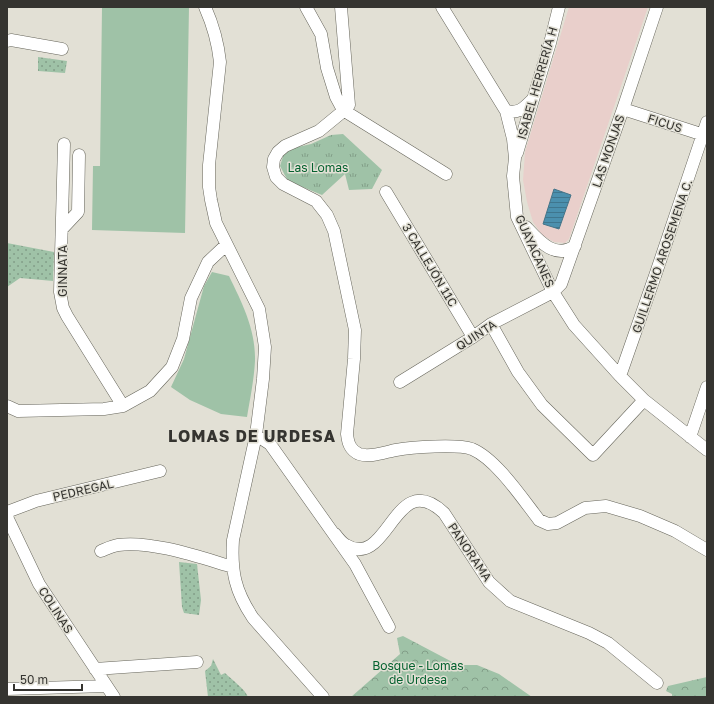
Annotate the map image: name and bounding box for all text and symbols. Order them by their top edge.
street label: ISABEL HERRERÍA H [514,25,560,141]
street label: FICUS [646,110,685,136]
street label: LAS MONJAS [589,112,628,189]
park label: Las Lomas [288,160,348,175]
street label: GUILLERMO AROSEMENA C. [629,177,695,335]
street label: GUAYACANES [512,212,558,290]
street label: 3 CALLEJÓN 11C [399,221,461,309]
street label: GINNATA [55,245,70,297]
street label: QUINTA [453,316,499,354]
district label: LOMAS DE URDESA [168,426,336,446]
street label: PEDREGAL [51,476,115,504]
street label: PANORAMA [445,520,495,584]
street label: COLINAS [35,584,77,636]
park label: Bosque - Lomas de Urdesa [372,658,464,687]
scale bar [14,666,82,692]
text: 50 m [20,672,48,687]

